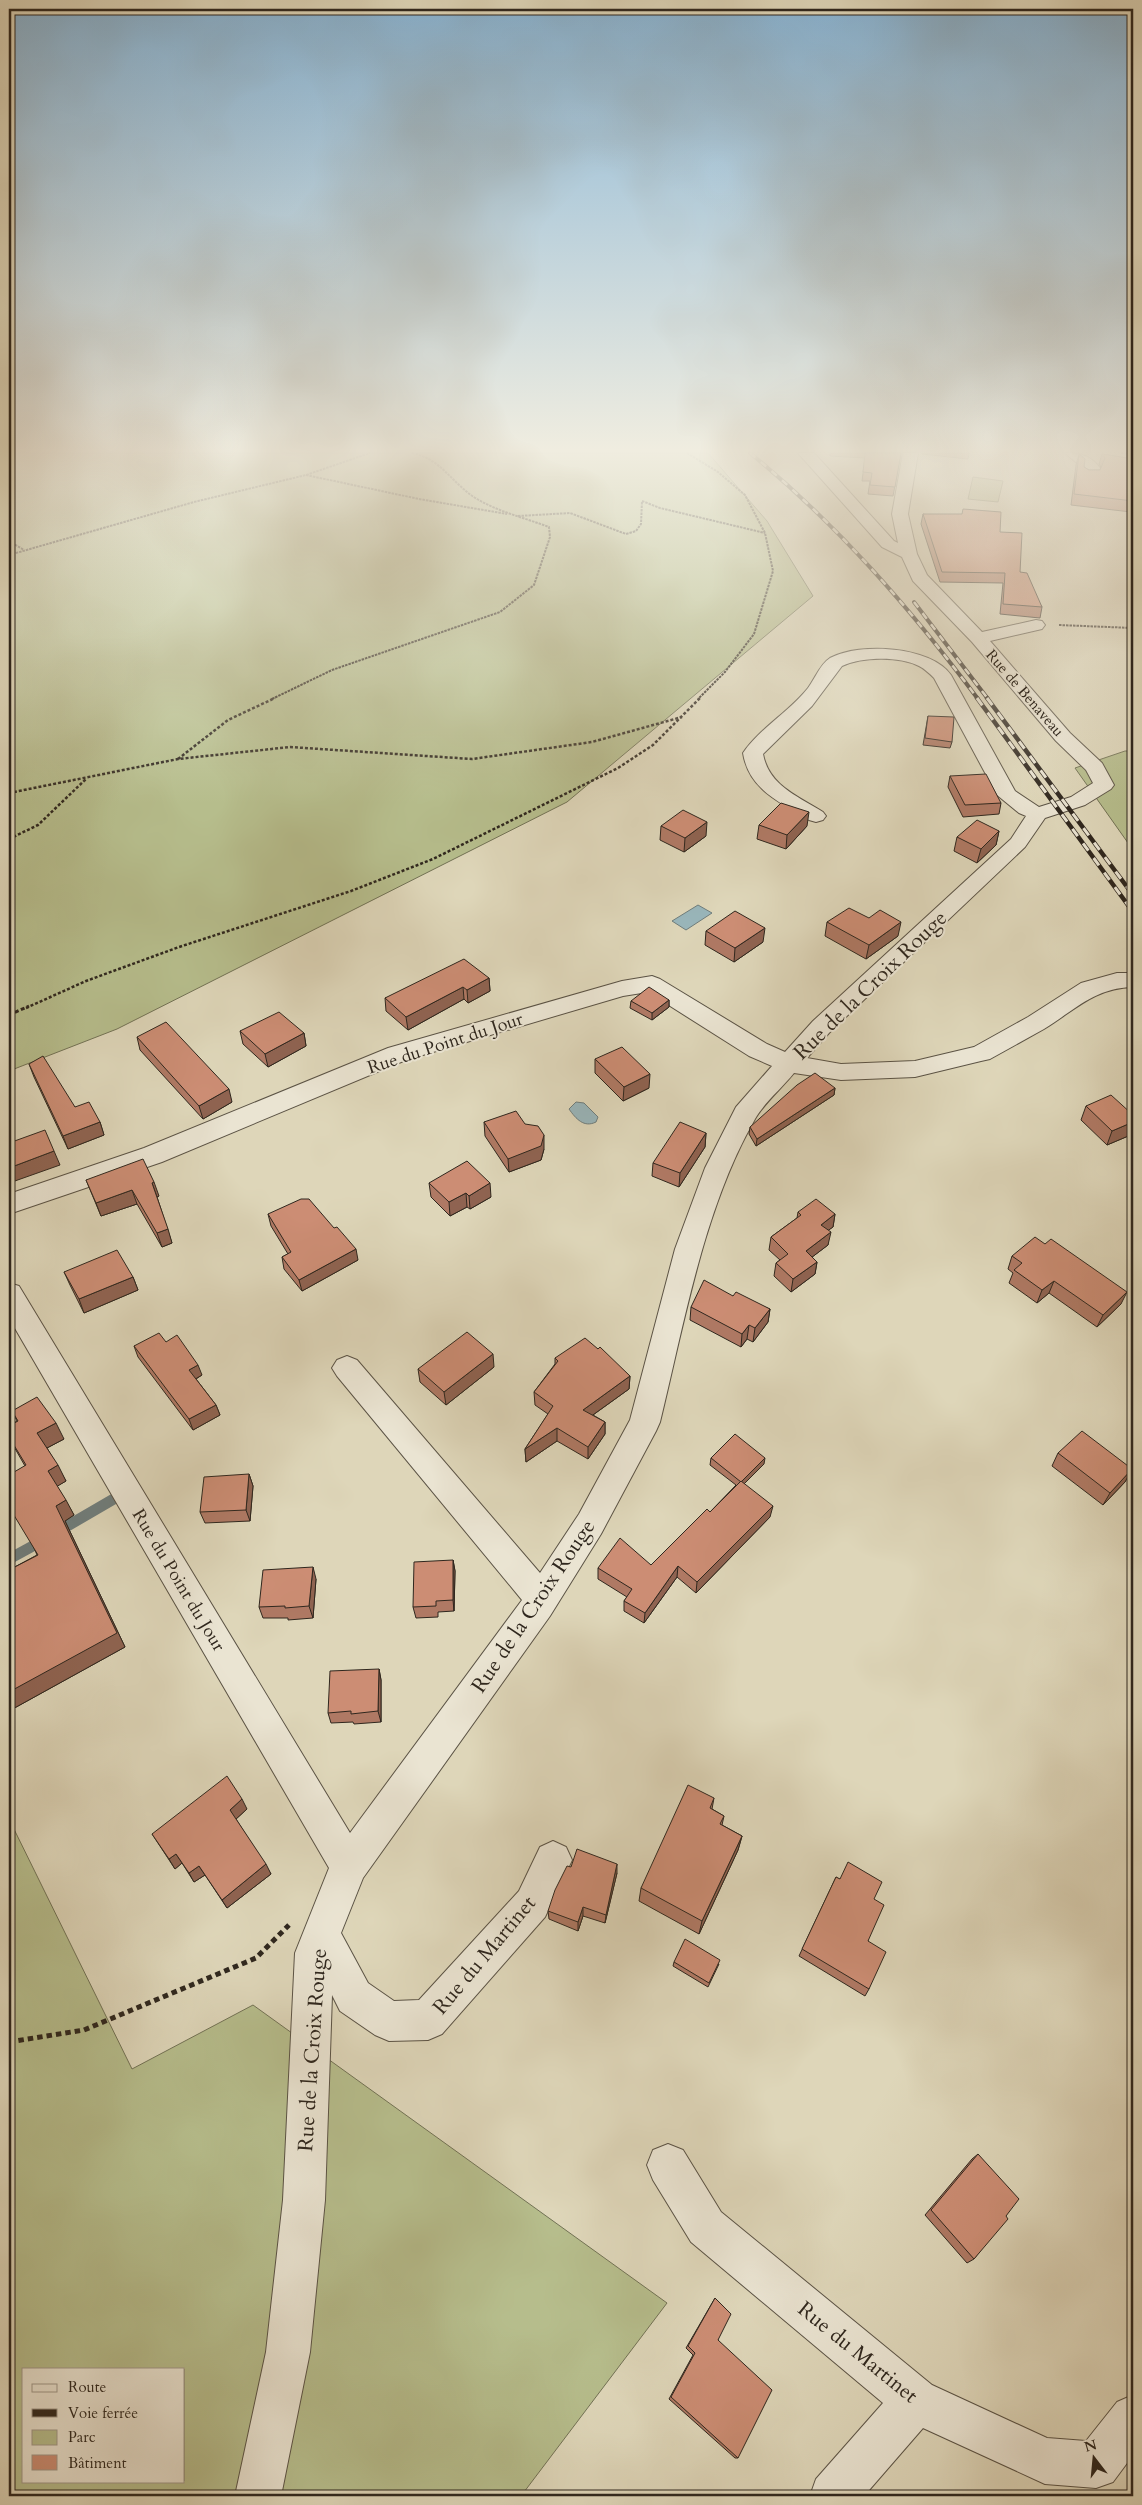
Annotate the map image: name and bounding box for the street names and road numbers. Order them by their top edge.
street label: Rue de Benaveau [982,645,1068,741]
street label: Rue de la Croix Rouge [787,904,954,1066]
street label: Rue du Point du Jour [364,1006,527,1080]
street label: Rue du Point du Jour [126,1504,231,1657]
street label: Rue de la Croix Rouge [465,1514,602,1699]
street label: Rue du Martinet [426,1890,543,2021]
street label: Rue de la Croix Rouge [291,1948,334,2153]
street label: Rue du Martinet [792,2295,924,2410]

